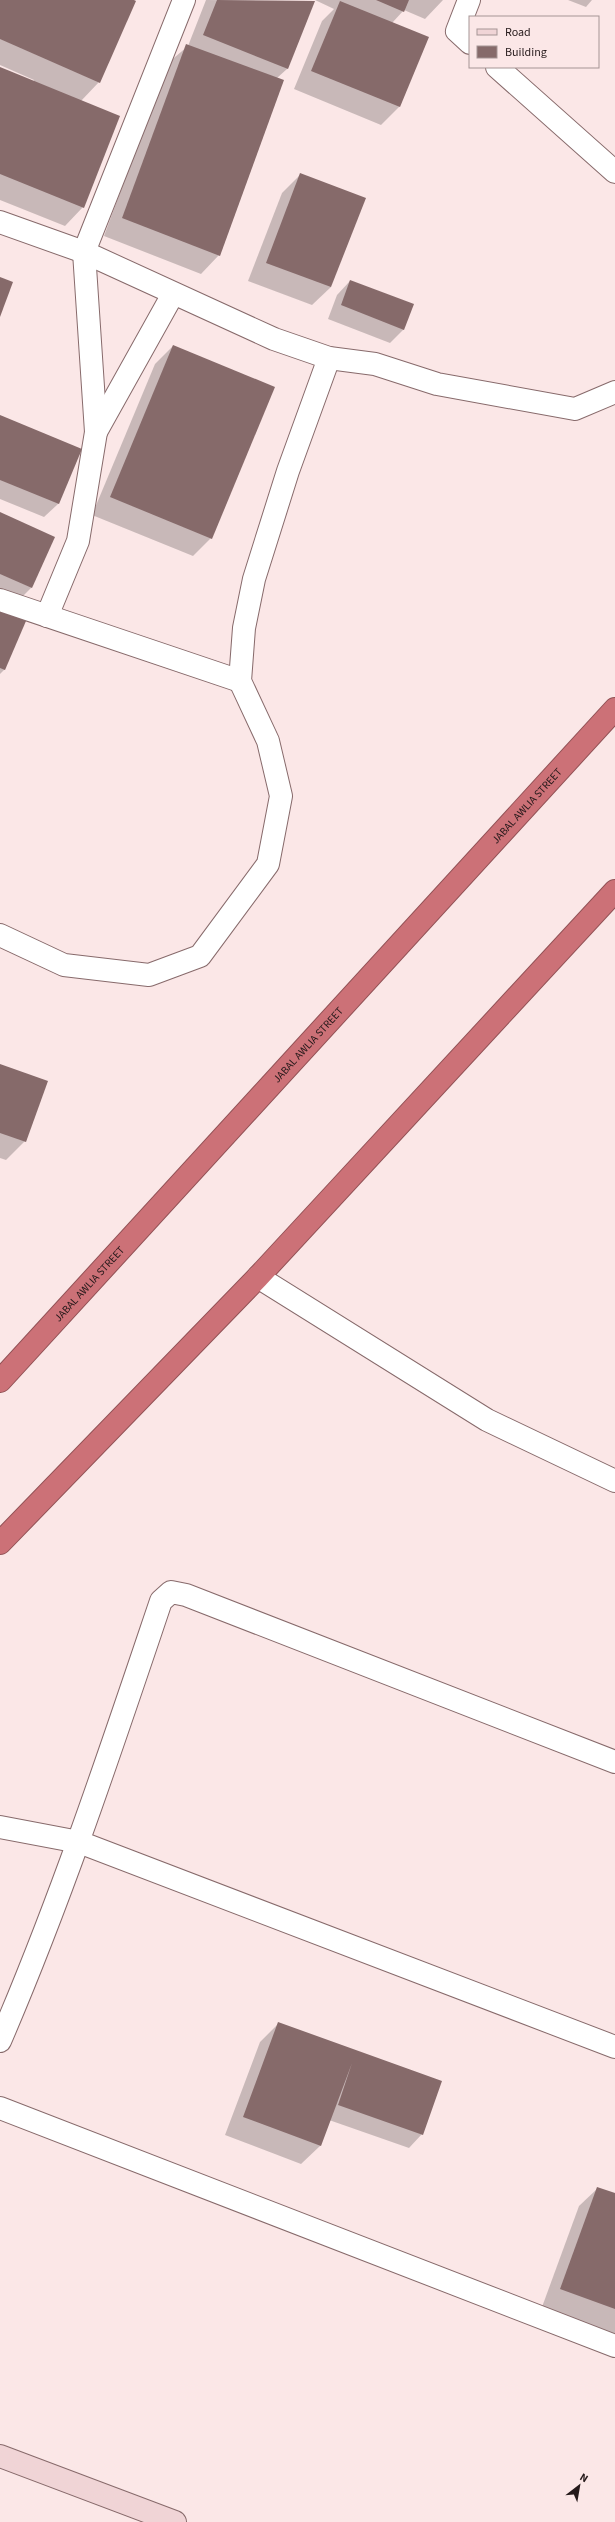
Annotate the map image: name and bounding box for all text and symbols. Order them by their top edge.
legend [469,16,599,68]
text: Road [505,24,531,41]
text: Building [505,44,547,61]
street label: JABAL AWLIA STREET [488,765,566,847]
street label: JABAL AWLIA STREET [270,1004,347,1086]
street label: JABAL AWLIA STREET [51,1243,128,1325]
north arrow [559,2466,599,2506]
text: N [577,2470,591,2486]

